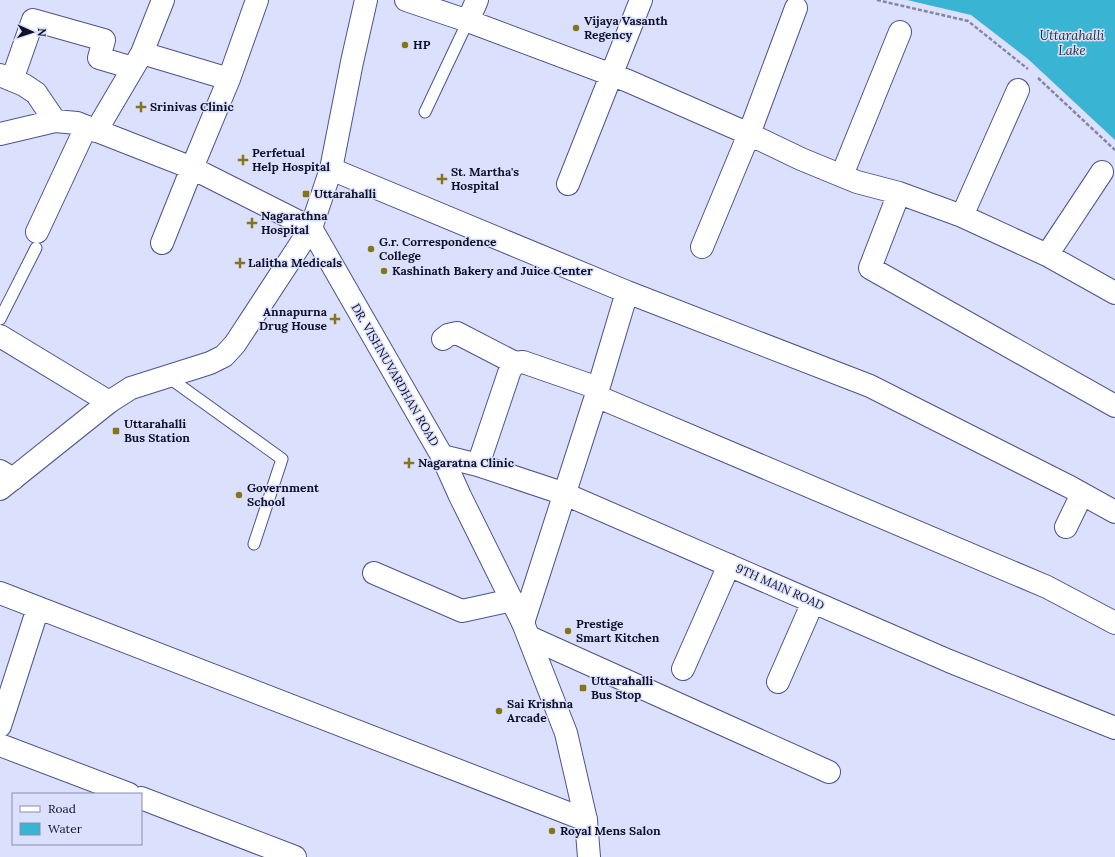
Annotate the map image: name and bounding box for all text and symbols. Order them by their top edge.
north arrow [12,12,52,52]
place label: Vijaya Vasanth Regency [584,13,668,42]
marker: Vijaya Vasanth Regency [571,23,581,33]
water label: Uttarahalli Lake [1039,27,1105,59]
text: N [35,28,49,38]
place label: HP [413,37,431,52]
marker: HP [400,40,410,50]
place label: Srinivas Clinic [150,99,234,114]
marker: Srinivas Clinic [135,101,147,113]
place label: Perfetual Help Hospital [252,145,330,174]
marker: Perfetual Help Hospital [237,154,249,166]
place label: St. Martha's Hospital [451,164,519,193]
marker: St. Martha's Hospital [436,173,448,185]
place label: Uttarahalli [314,186,376,201]
marker: Uttarahalli [301,189,311,199]
place label: Nagarathna Hospital [261,208,328,237]
marker: Nagarathna Hospital [246,217,258,229]
place label: G.r. Correspondence College [379,234,497,263]
marker: G.r. Correspondence College [366,244,376,254]
place label: Lalitha Medicals [248,255,342,270]
marker: Lalitha Medicals [235,258,245,268]
place label: Kashinath Bakery and Juice Center [392,263,593,278]
marker: Kashinath Bakery and Juice Center [379,266,389,276]
street label: DR. VISHNUVARDHAN ROAD [348,301,443,449]
place label: Annapurna Drug House [259,304,328,333]
marker: Annapurna Drug House [330,314,340,324]
place label: Uttarahalli Bus Station [124,416,190,445]
marker: Uttarahalli Bus Station [111,426,121,436]
place label: Nagaratna Clinic [418,455,515,470]
marker: Nagaratna Clinic [403,457,415,469]
place label: Government School [247,480,320,509]
marker: Government School [234,490,244,500]
street label: 9TH MAIN ROAD [734,560,827,613]
place label: Prestige Smart Kitchen [576,616,660,645]
marker: Prestige Smart Kitchen [563,626,573,636]
place label: Uttarahalli Bus Stop [591,673,653,702]
marker: Uttarahalli Bus Stop [578,683,588,693]
place label: Sai Krishna Arcade [507,696,574,725]
marker: Sai Krishna Arcade [494,706,504,716]
legend [12,793,142,845]
text: Road [48,801,76,816]
text: Water [48,821,83,836]
place label: Royal Mens Salon [560,823,661,838]
marker: Royal Mens Salon [547,826,557,836]

